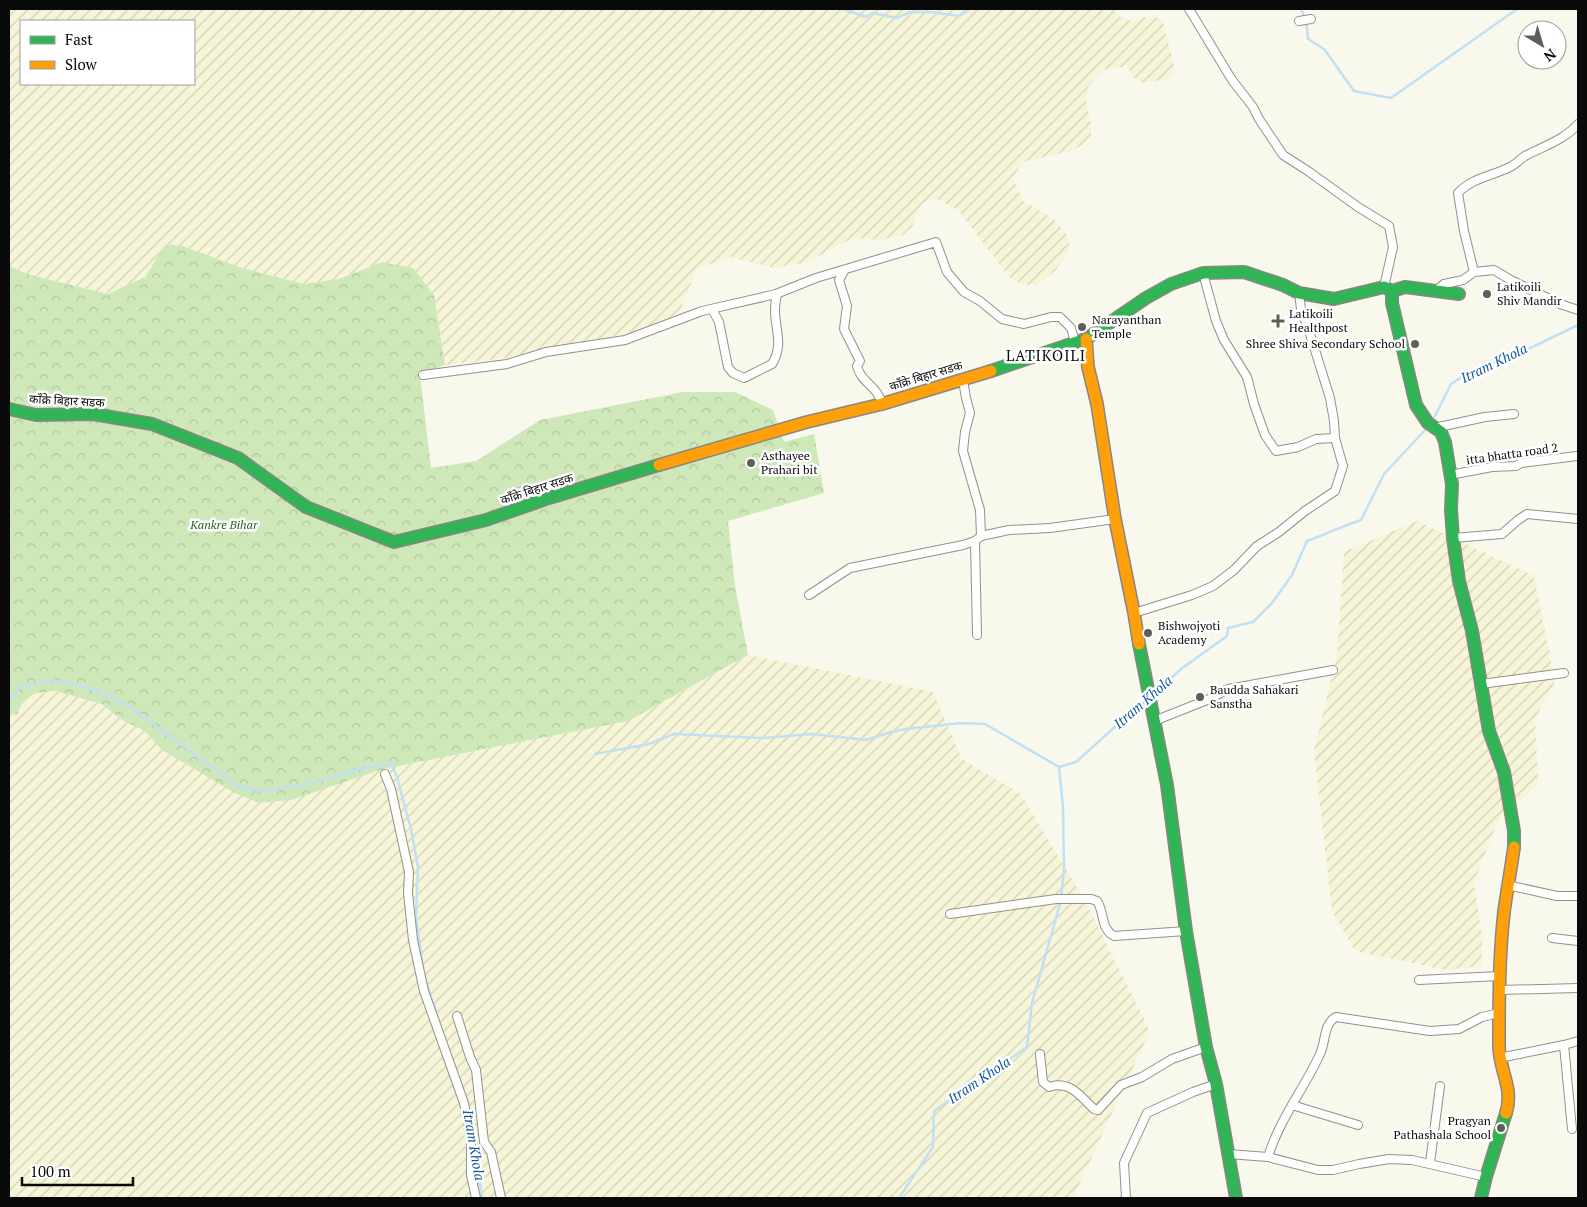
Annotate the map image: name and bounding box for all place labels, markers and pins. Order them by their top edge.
place label: Latikoili Shiv Mandir [1497,279,1562,308]
marker: Latikoili Shiv Mandir [1481,288,1493,300]
place label: Latikoili Healthpost [1289,306,1349,335]
place label: Narayanthan Temple [1092,312,1161,341]
marker: Latikoili Healthpost [1271,314,1285,328]
marker: Narayanthan Temple [1076,321,1088,333]
place label: Shree Shiva Secondary School [1246,336,1405,351]
marker: Shree Shiva Secondary School [1409,338,1421,350]
place label: Asthayee Prahari bit [761,448,818,477]
marker: Asthayee Prahari bit [745,457,757,469]
place label: Bishwojyoti Academy [1158,618,1221,647]
marker: Bishwojyoti Academy [1142,627,1154,639]
place label: Baudda Sahakari Sanstha [1210,682,1299,711]
marker: Baudda Sahakari Sanstha [1194,691,1206,703]
place label: Pragyan Pathashala School [1393,1113,1491,1142]
marker: Pragyan Pathashala School [1495,1122,1507,1134]

